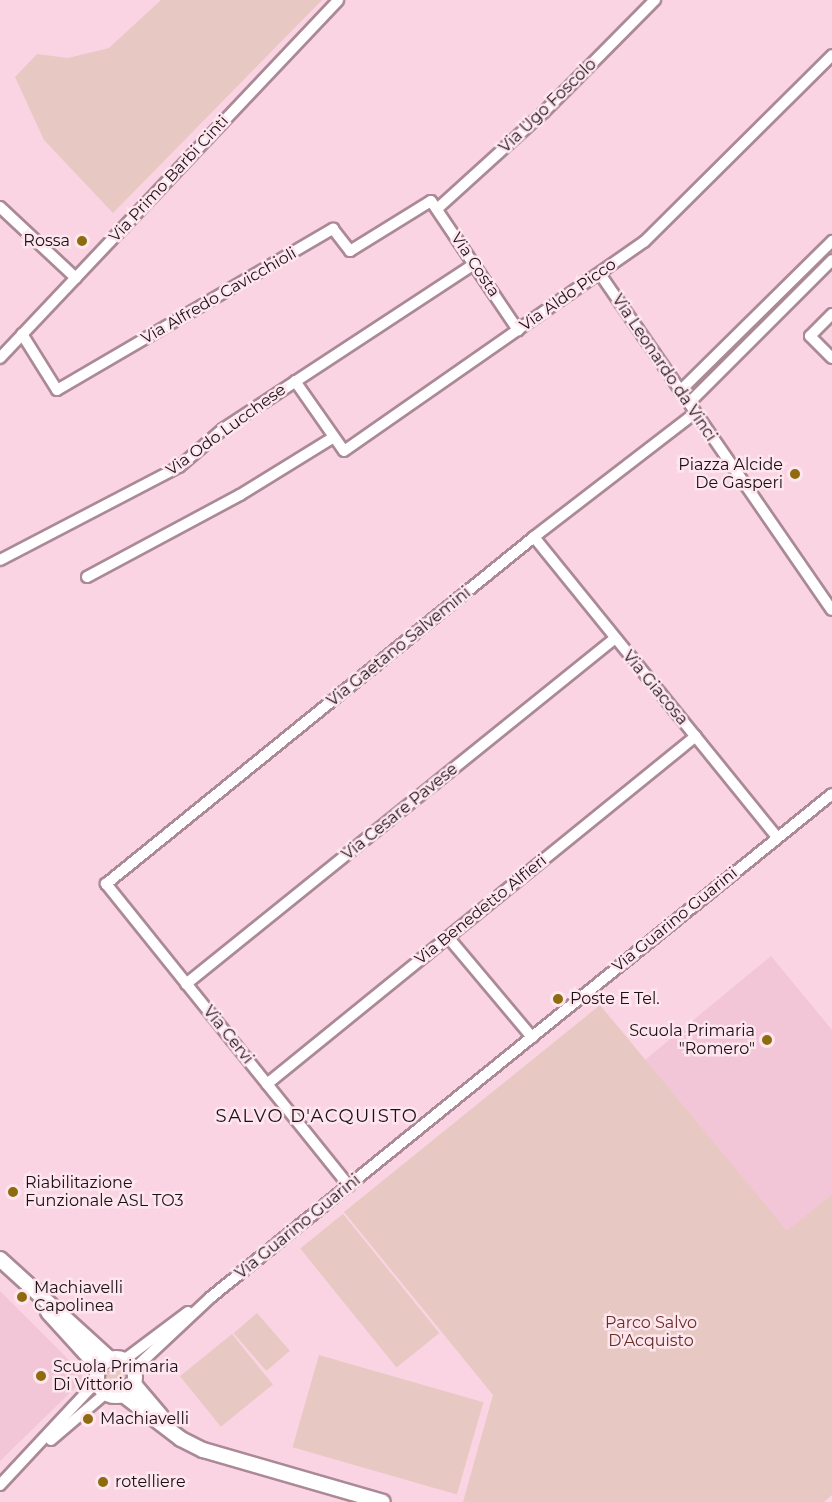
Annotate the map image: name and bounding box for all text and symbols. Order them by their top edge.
street label: Via Ugo Foscolo [495,55,601,157]
street label: Via Primo Barbi Cinti [105,112,233,246]
street label: Via Costa [447,229,503,301]
place label: Rossa [23,231,70,251]
marker: Rossa [75,234,89,248]
street label: Via Alfredo Cavicchioli [138,244,300,348]
street label: Via Aldo Picco [516,255,620,335]
street label: Via Leonardo da Vinci [608,291,720,445]
street label: Via Odo Lucchese [162,380,290,480]
place label: Piazza Alcide De Gasperi [678,455,783,493]
marker: Piazza Alcide De Gasperi [788,467,802,481]
street label: Via Gaetano Salvemini [323,583,475,711]
street label: Via Giacosa [618,647,692,729]
street label: Via Cesare Pavese [338,760,462,864]
street label: Via Benedetto Alfieri [411,851,551,969]
street label: Via Guarino Guarini [609,864,741,976]
place label: Poste E Tel. [570,989,660,1009]
marker: Poste E Tel. [551,992,565,1006]
street label: Via Cervi [199,1002,257,1068]
place label: Scuola Primaria "Romero" [629,1021,755,1059]
marker: Scuola Primaria "Romero" [760,1033,774,1047]
district label: SALVO D'ACQUISTO [216,1105,418,1127]
street label: Via Guarino Guarini [232,1171,364,1283]
place label: Riabilitazione Funzionale ASL TO3 [25,1173,184,1211]
marker: Riabilitazione Funzionale ASL TO3 [6,1185,20,1199]
place label: Machiavelli Capolinea [34,1278,123,1316]
marker: Machiavelli Capolinea [15,1290,29,1304]
park label: Parco Salvo D'Acquisto [605,1313,697,1351]
place label: Scuola Primaria Di Vittorio [53,1357,179,1395]
marker: Scuola Primaria Di Vittorio [34,1369,48,1383]
place label: Machiavelli [100,1409,189,1429]
marker: Machiavelli [81,1412,95,1426]
place label: rotelliere [115,1472,186,1492]
marker: rotelliere [96,1475,110,1489]

